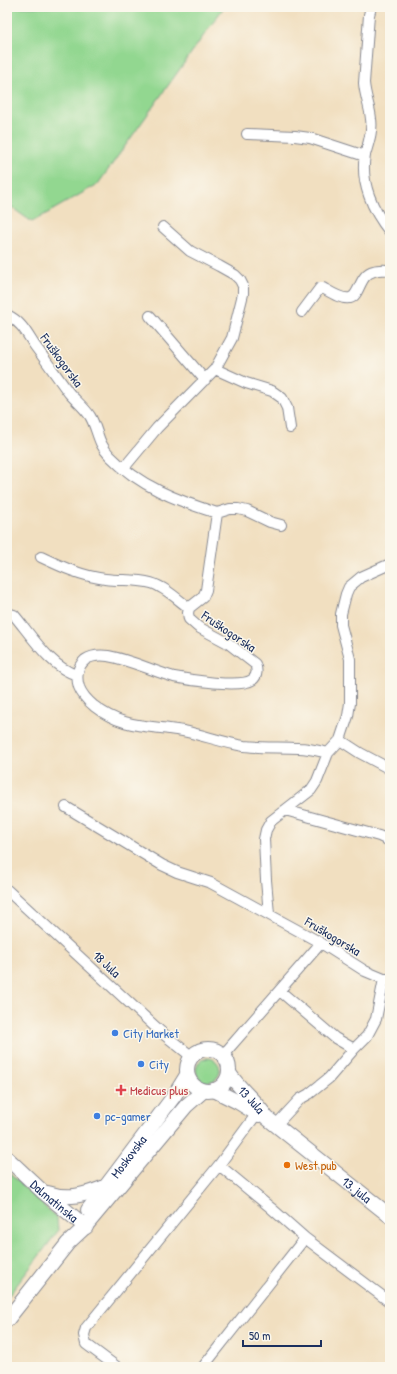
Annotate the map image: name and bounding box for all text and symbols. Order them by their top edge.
street label: Fruškogorska [36,329,88,390]
street label: Fruškogorska [197,606,260,656]
street label: Fruškogorska [301,912,364,960]
street label: 18 Jula [89,947,125,981]
place label: City Market [123,1024,179,1042]
marker: City Market [110,1028,120,1038]
place label: City [149,1055,170,1073]
marker: City [136,1059,146,1069]
place label: Medicus plus [130,1081,188,1099]
street label: 13 Jula [234,1082,269,1117]
marker: Medicus plus [115,1084,127,1096]
place label: pc-gamer [105,1107,151,1125]
marker: pc-gamer [92,1111,102,1121]
street label: Moskovska [106,1131,150,1182]
place label: West pub [295,1156,337,1174]
marker: West pub [282,1160,292,1170]
street label: 13. jula [338,1172,376,1207]
street label: Dalmatinska [26,1176,82,1226]
scale bar [243,1322,321,1348]
text: 50 m [249,1327,270,1344]

